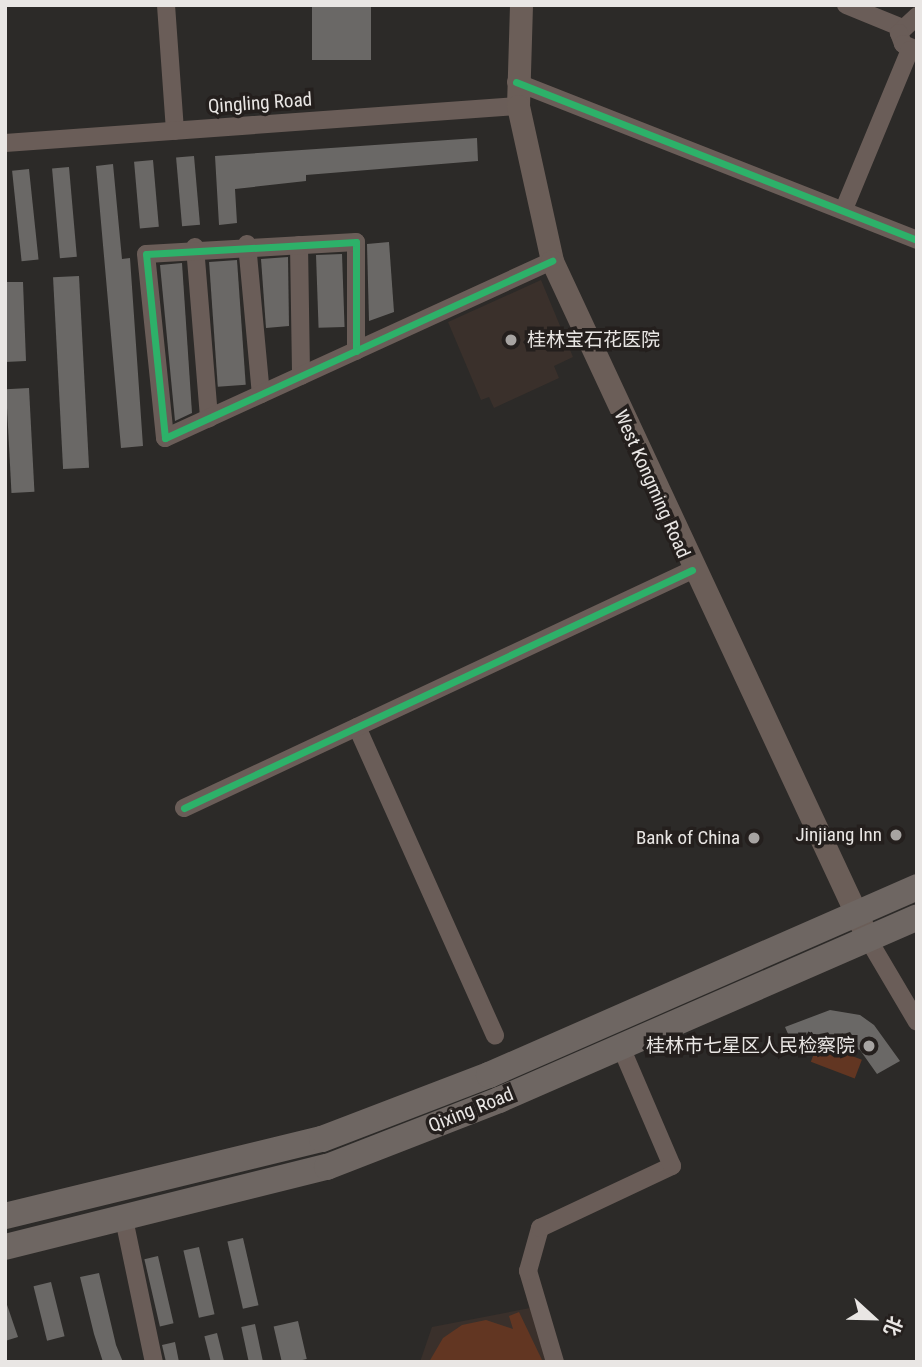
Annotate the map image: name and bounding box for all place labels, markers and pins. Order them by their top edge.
place label: 桂林宝石花医院 [527,329,660,351]
marker: 桂林宝石花医院 [501,330,521,350]
place label: Jinjiang Inn [795,824,882,846]
place label: Bank of China [636,827,740,849]
marker: Jinjiang Inn [888,827,904,843]
marker: Bank of China [746,830,762,846]
place label: 桂林市七星区人民检察院 [646,1035,855,1057]
marker: 桂林市七星区人民检察院 [861,1038,877,1054]

